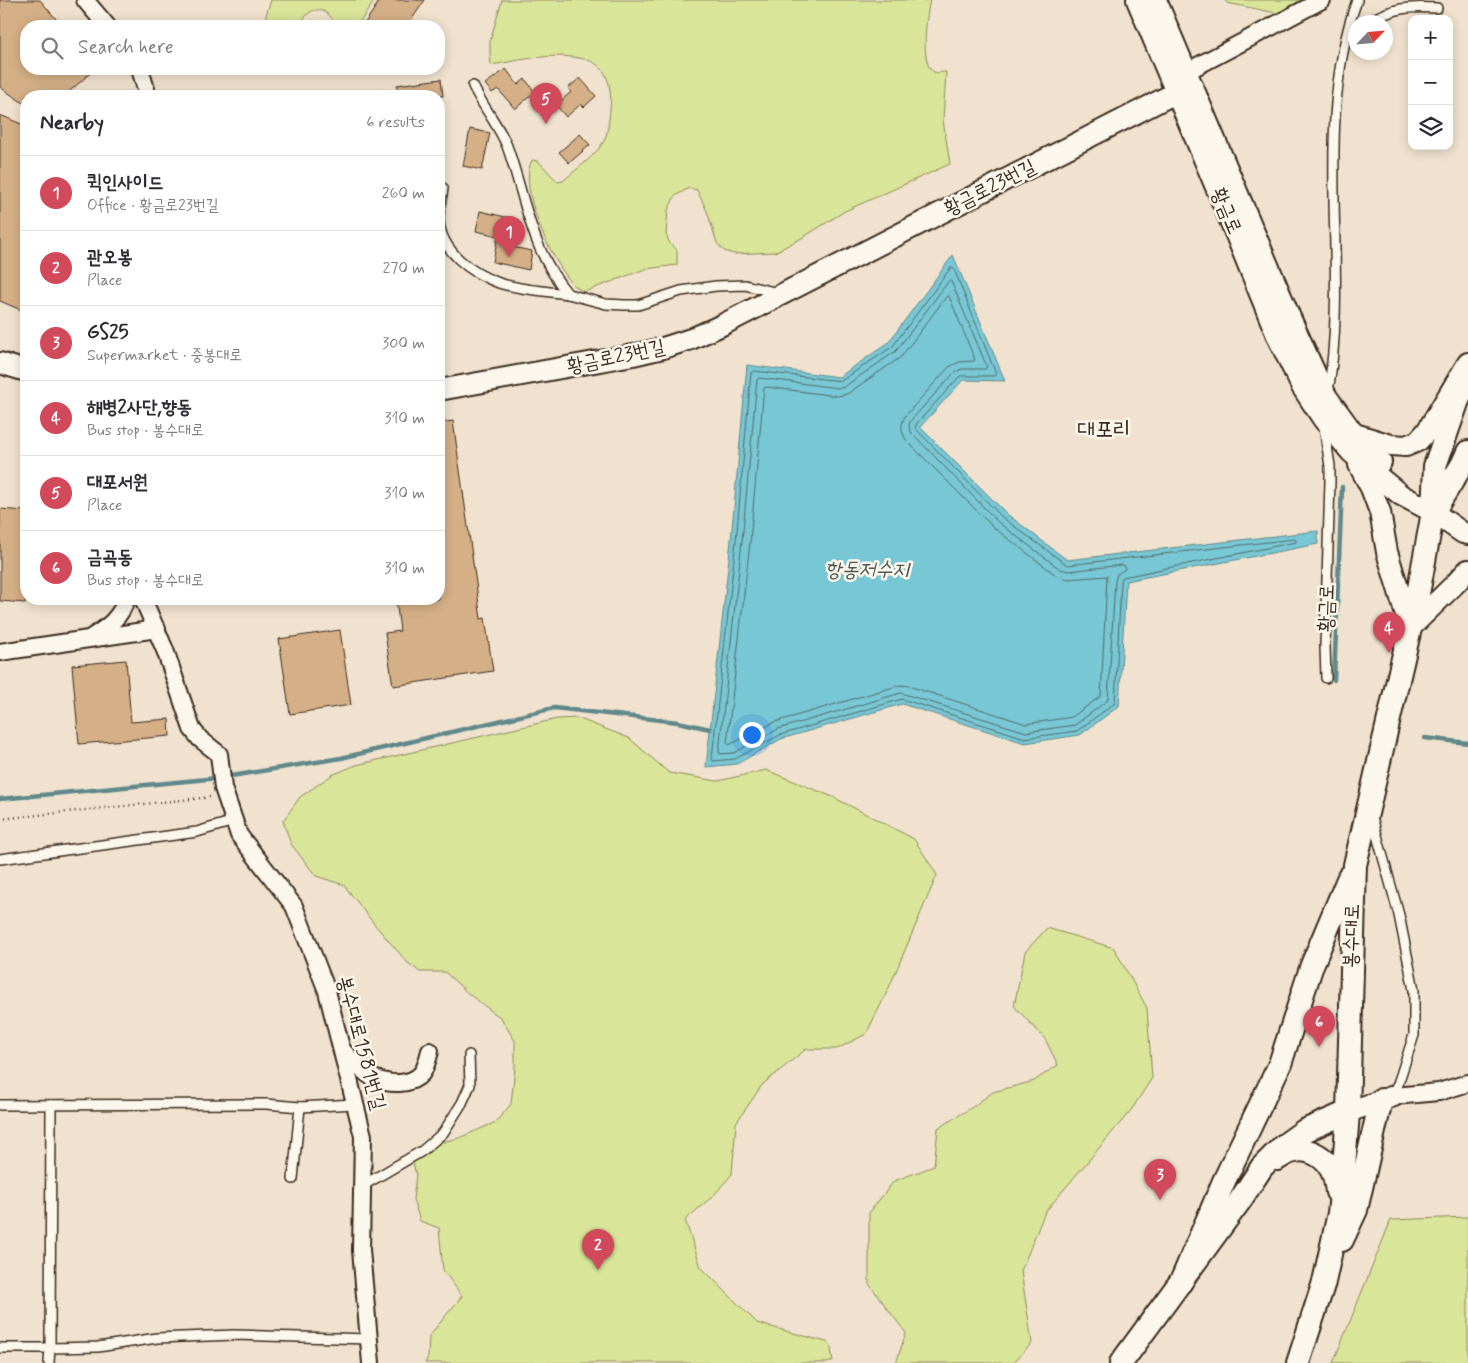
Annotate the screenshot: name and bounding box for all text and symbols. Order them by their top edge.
north arrow [1348,15,1393,60]
map controls [1408,15,1453,150]
button: + [1408,15,1453,60]
search box [20,20,445,75]
icon: search [38,34,66,62]
text: Search here [78,35,174,60]
button: − [1408,60,1453,105]
pin: 5 [530,83,562,124]
button: layers [1408,105,1453,150]
text: Nearby [40,109,104,137]
text: 6 results [366,112,425,133]
street label: 황금로23번길 [940,153,1040,223]
text: 퀵인사이드 [87,170,163,195]
text: 1 [52,183,60,204]
text: 260 m [382,183,425,204]
street label: 황금로 [1204,184,1248,238]
text: Office · 황금로23번길 [87,195,219,216]
pin: 1 [493,216,525,257]
text: 관오봉 [87,245,133,270]
text: 2 [52,258,60,279]
text: 270 m [382,258,425,279]
text: Place [87,270,122,291]
text: GS25 [87,320,129,345]
text: 3 [52,333,60,354]
text: 300 m [382,333,425,354]
street label: 황금로23번길 [565,333,667,381]
text: Supermarket · 중봉대로 [87,345,242,366]
text: 해병2사단,향동 [87,395,192,420]
text: 4 [51,408,61,429]
text: 310 m [384,408,425,429]
district label: 대포리 [1077,416,1131,444]
text: Bus stop · 봉수대로 [87,420,204,441]
text: 대포서원 [87,470,148,495]
text: 5 [51,483,61,504]
text: 310 m [384,483,425,504]
text: Place [87,495,122,516]
text: 금곡동 [87,545,133,570]
water label: 항동저수지 [825,556,911,584]
text: 6 [52,558,60,579]
text: 310 m [384,558,425,579]
text: Bus stop · 봉수대로 [87,570,204,591]
street label: 황금로 [1313,583,1341,633]
pin: 4 [1373,612,1405,653]
your location [739,722,765,748]
street label: 봉수대로 [1337,903,1367,969]
street label: 봉수대로1581번길 [330,973,392,1113]
pin: 6 [1303,1006,1335,1047]
pin: 3 [1144,1159,1176,1200]
pin: 2 [582,1229,614,1270]

